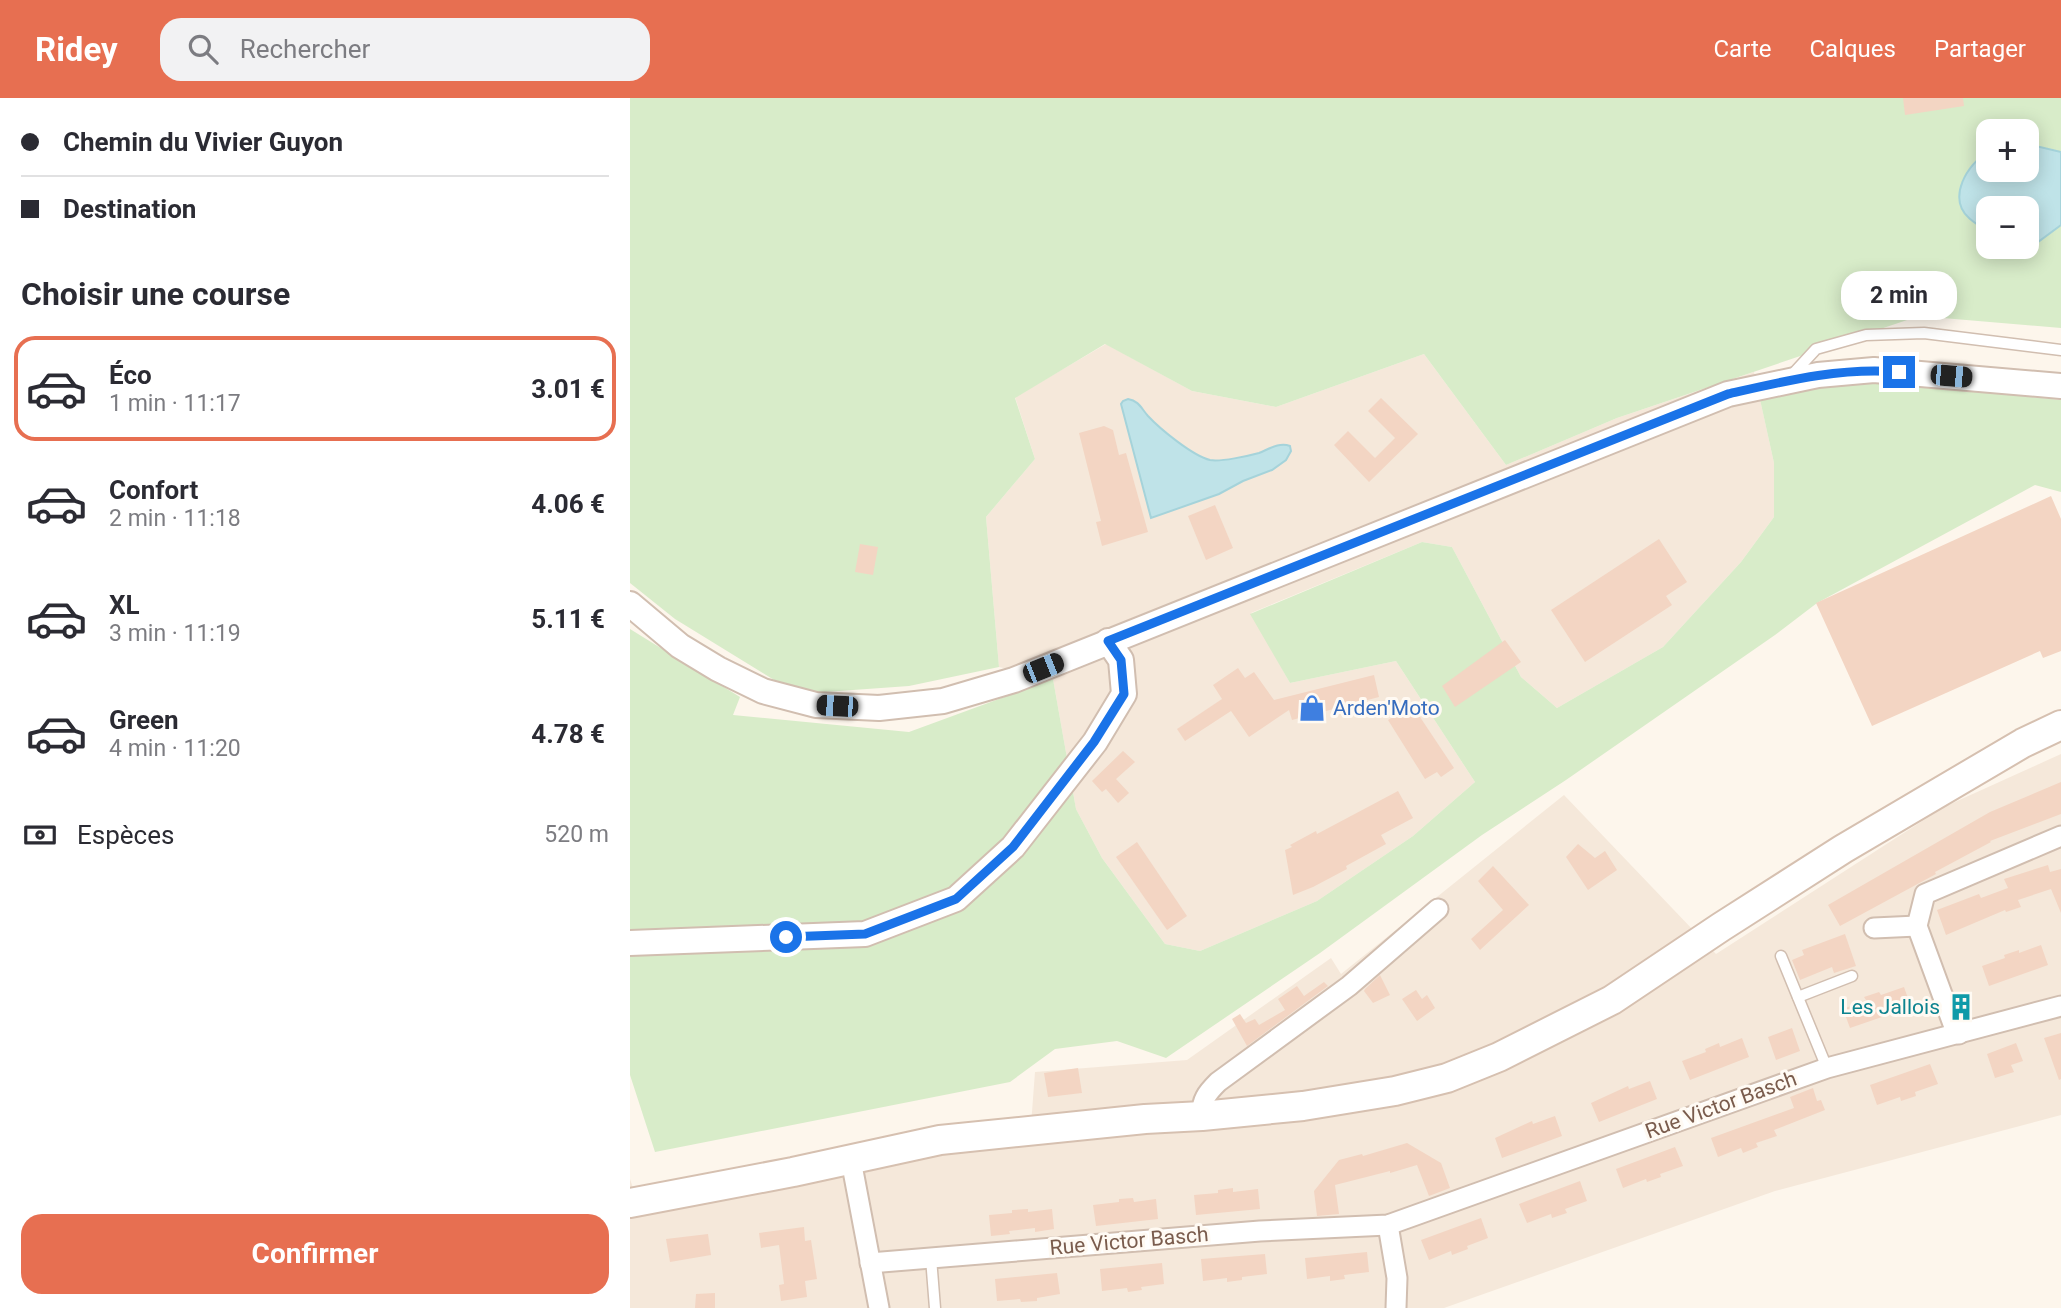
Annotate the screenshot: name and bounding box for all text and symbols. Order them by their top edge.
search box [160,18,650,81]
text: Ridey [35,30,118,69]
icon: search [184,30,222,68]
text: Rechercher [240,34,370,64]
text: Carte [1713,35,1771,63]
text: Calques [1809,35,1896,63]
text: Partager [1934,35,2026,63]
map controls [1976,119,2039,259]
button: + [1976,119,2039,182]
text: Chemin du Vivier Guyon [63,127,343,157]
text: Destination [63,194,196,224]
button: − [1976,196,2039,259]
callout: 2 min [1841,271,1957,320]
text: Choisir une course [21,275,290,313]
text: 2 min [1870,282,1928,309]
route end [1883,356,1915,388]
icon: car [25,357,88,420]
text: Éco [109,360,152,390]
car [1930,364,1973,388]
text: 3.01 € [531,374,605,404]
text: 1 min · 11:17 [109,390,241,417]
icon: car [25,472,88,535]
text: Confort [109,475,198,505]
text: 4.06 € [531,489,605,519]
text: 2 min · 11:18 [109,505,241,532]
icon: car [25,587,88,650]
text: XL [109,590,140,620]
text: 5.11 € [531,604,605,634]
text: 3 min · 11:19 [109,620,241,647]
car [1020,650,1067,686]
shop icon: Arden'Moto [1297,693,1327,723]
car [816,694,859,718]
place label: Arden'Moto [1333,696,1440,720]
icon: car [25,702,88,765]
text: Green [109,705,179,735]
text: 4.78 € [531,719,605,749]
text: 4 min · 11:20 [109,735,241,762]
icon: cash [21,816,59,854]
text: Espèces [77,820,174,850]
text: 520 m [544,821,609,848]
route start [770,921,802,953]
building icon: Les Jallois [1946,992,1976,1022]
place label: Les Jallois [1840,995,1940,1019]
street label: Rue Victor Basch [1642,1066,1800,1144]
button: Confirmer [21,1214,609,1294]
street label: Rue Victor Basch [1049,1222,1209,1260]

